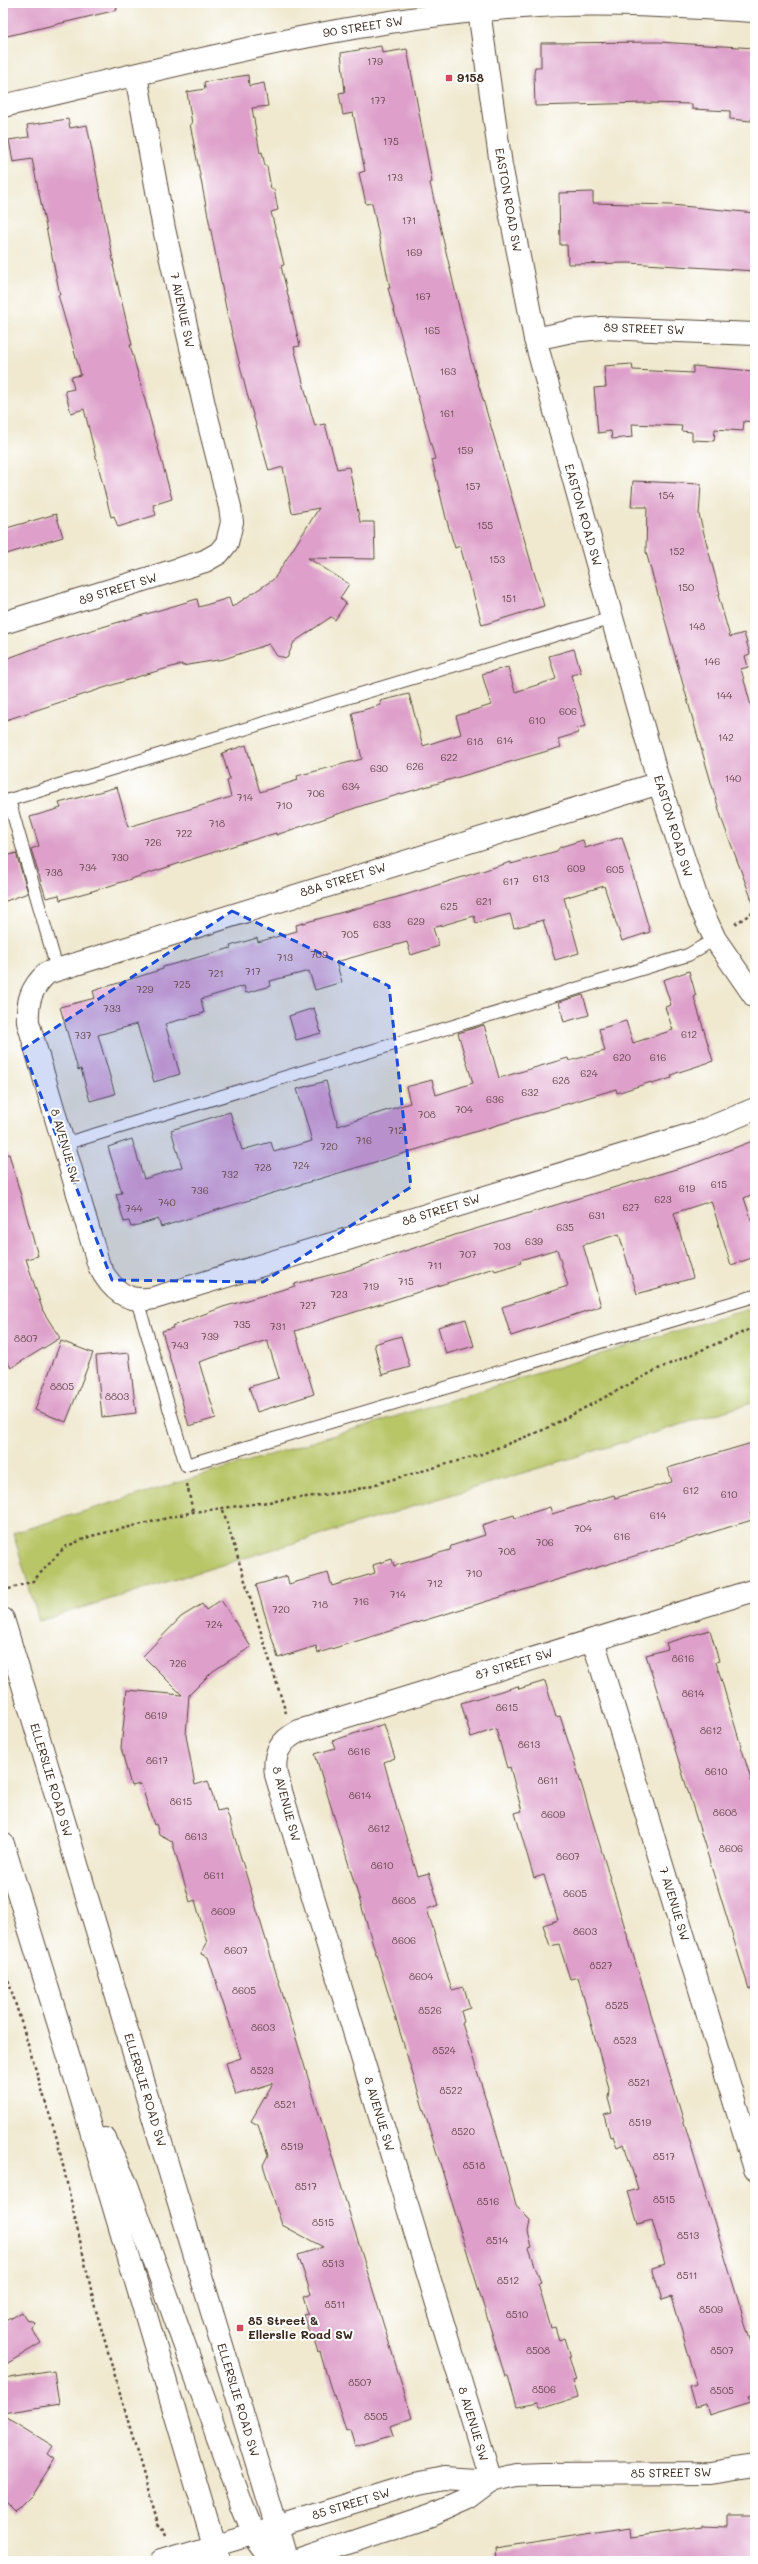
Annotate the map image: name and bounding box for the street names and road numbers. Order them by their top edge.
street label: 90 STREET SW [322,12,404,40]
street label: EASTON ROAD SW [492,146,526,253]
street label: 7 AVENUE SW [167,271,199,349]
street label: 89 STREET SW [603,319,685,337]
street label: EASTON ROAD SW [562,462,606,568]
street label: 89 STREET SW [77,569,159,608]
street label: EASTON ROAD SW [651,773,697,879]
street label: 88A STREET SW [298,858,388,900]
street label: 8 AVENUE SW [48,1106,84,1185]
street label: 88 STREET SW [400,1190,482,1229]
street label: 87 STREET SW [473,1644,555,1682]
street label: ELLERSLIE ROAD SW [27,1721,77,1838]
street label: 8 AVENUE SW [269,1764,305,1843]
street label: 7 AVENUE SW [656,1865,694,1943]
street label: ELLERSLIE ROAD SW [121,2031,171,2148]
street label: 8 AVENUE SW [361,2075,399,2153]
street label: ELLERSLIE ROAD SW [214,2341,264,2458]
street label: 8 AVENUE SW [455,2385,493,2463]
street label: 85 STREET SW [630,2463,712,2481]
street label: 85 STREET SW [310,2484,392,2523]

